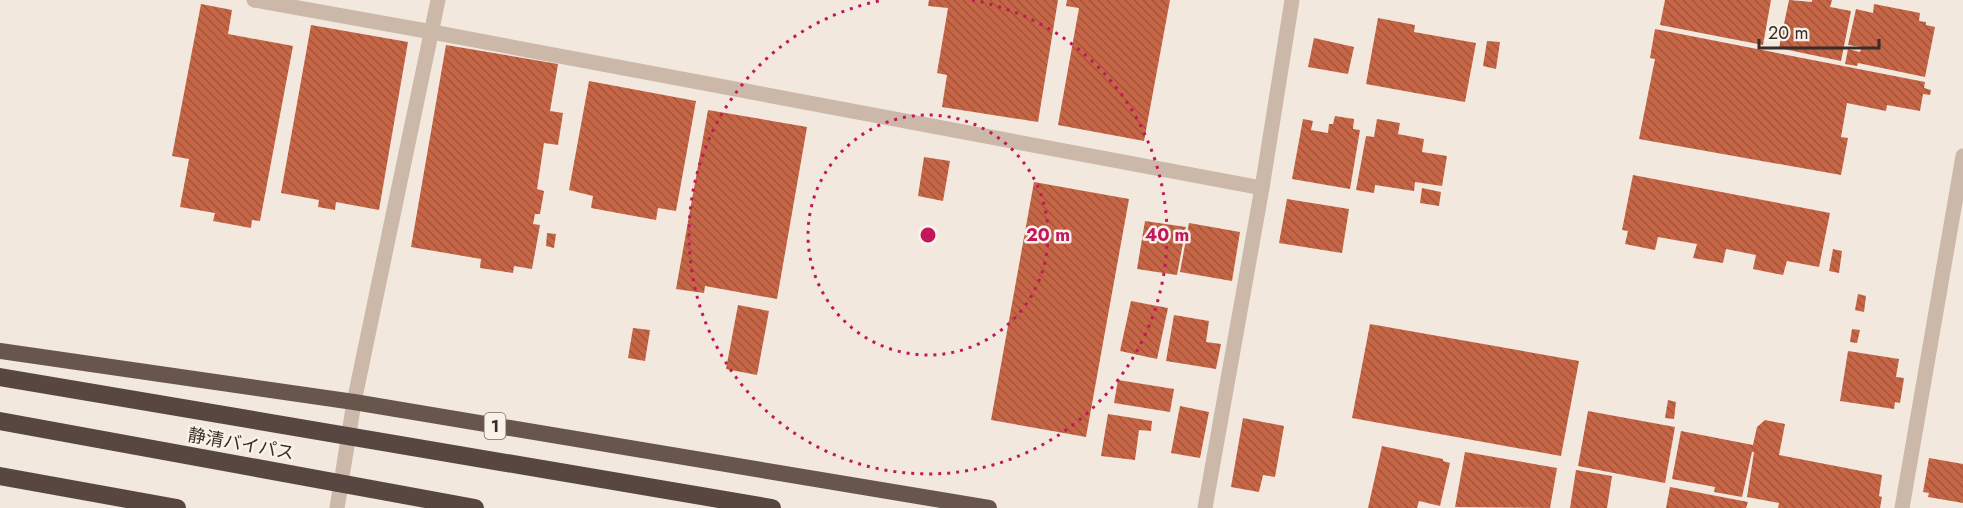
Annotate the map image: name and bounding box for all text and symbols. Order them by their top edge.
scale bar [1759,12,1879,50]
text: 20 m [1768,20,1808,46]
text: 20 m [1026,222,1070,248]
text: 40 m [1145,222,1189,248]
centre of rings [918,225,938,245]
road number: 1 [484,413,506,439]
street label: 静清バイパス [186,422,296,466]

